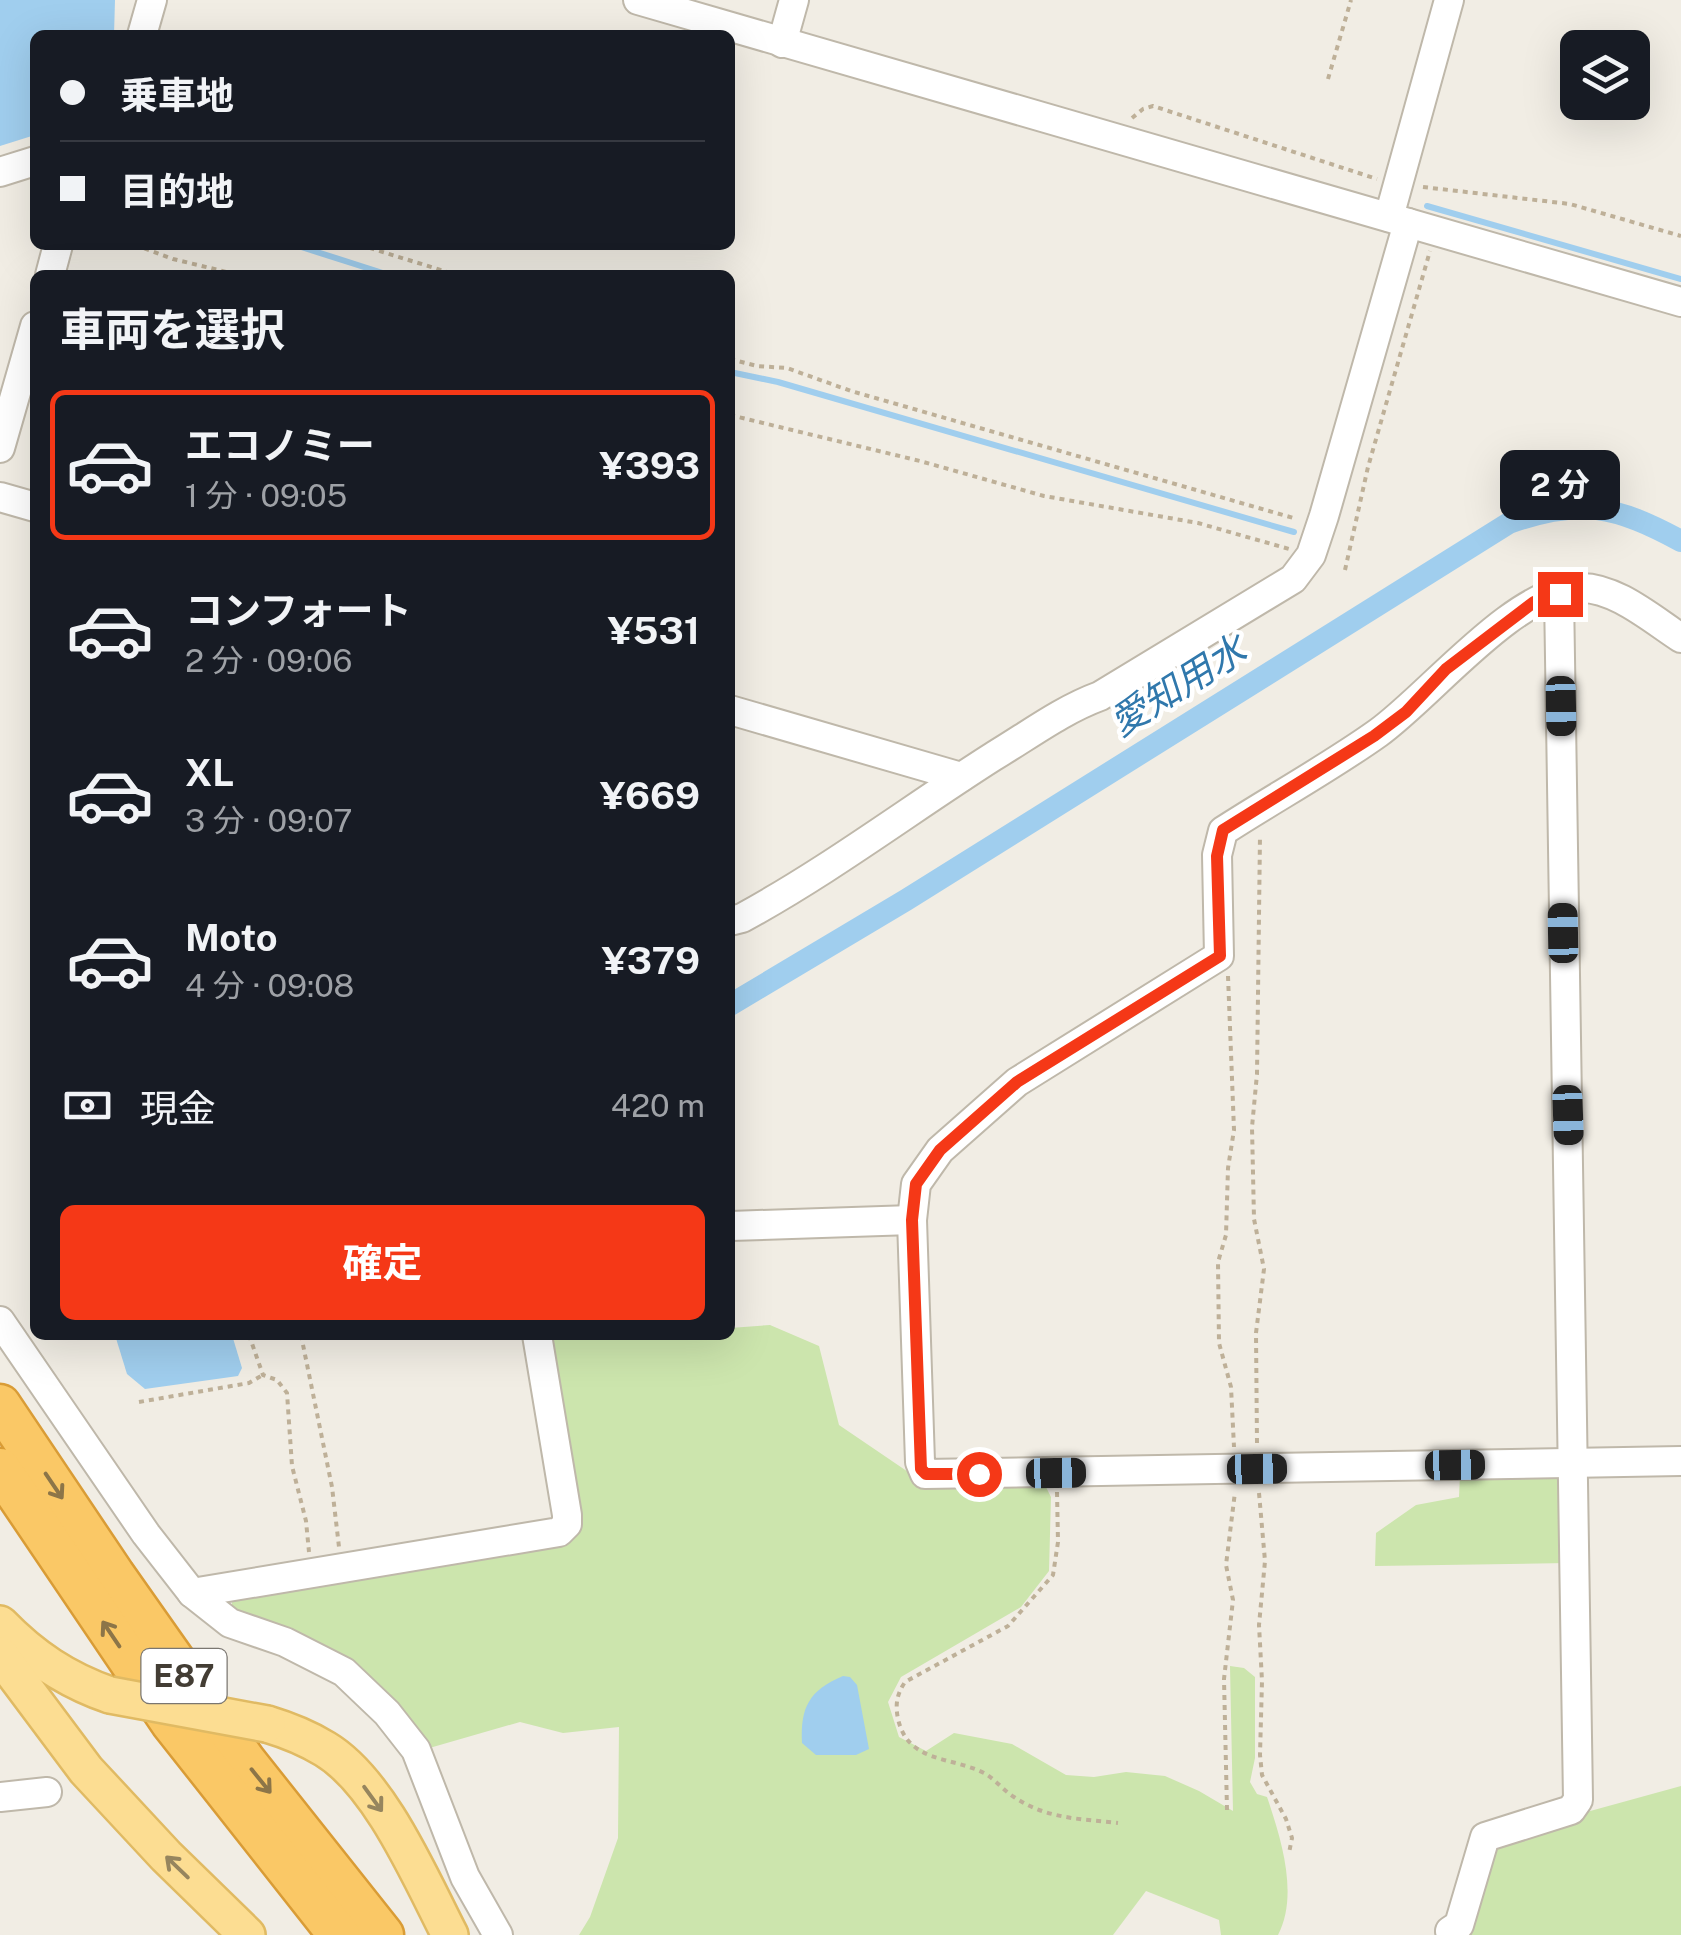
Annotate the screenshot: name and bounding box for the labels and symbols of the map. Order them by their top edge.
callout: 2 分 [1500,449,1620,519]
route end [1538,572,1583,617]
water label: 愛知用水 [1101,624,1257,745]
car [1545,676,1577,736]
car [1547,903,1579,963]
car [1552,1084,1584,1146]
car [1425,1449,1485,1481]
route start [957,1452,1002,1497]
car [1227,1453,1287,1485]
car [1026,1457,1086,1489]
one-way arrow [43,1472,64,1500]
one-way arrow [101,1621,122,1649]
road number: E87 [142,1649,226,1703]
one-way arrow [250,1767,272,1793]
one-way arrow [362,1785,383,1812]
one-way arrow [166,1855,190,1879]

